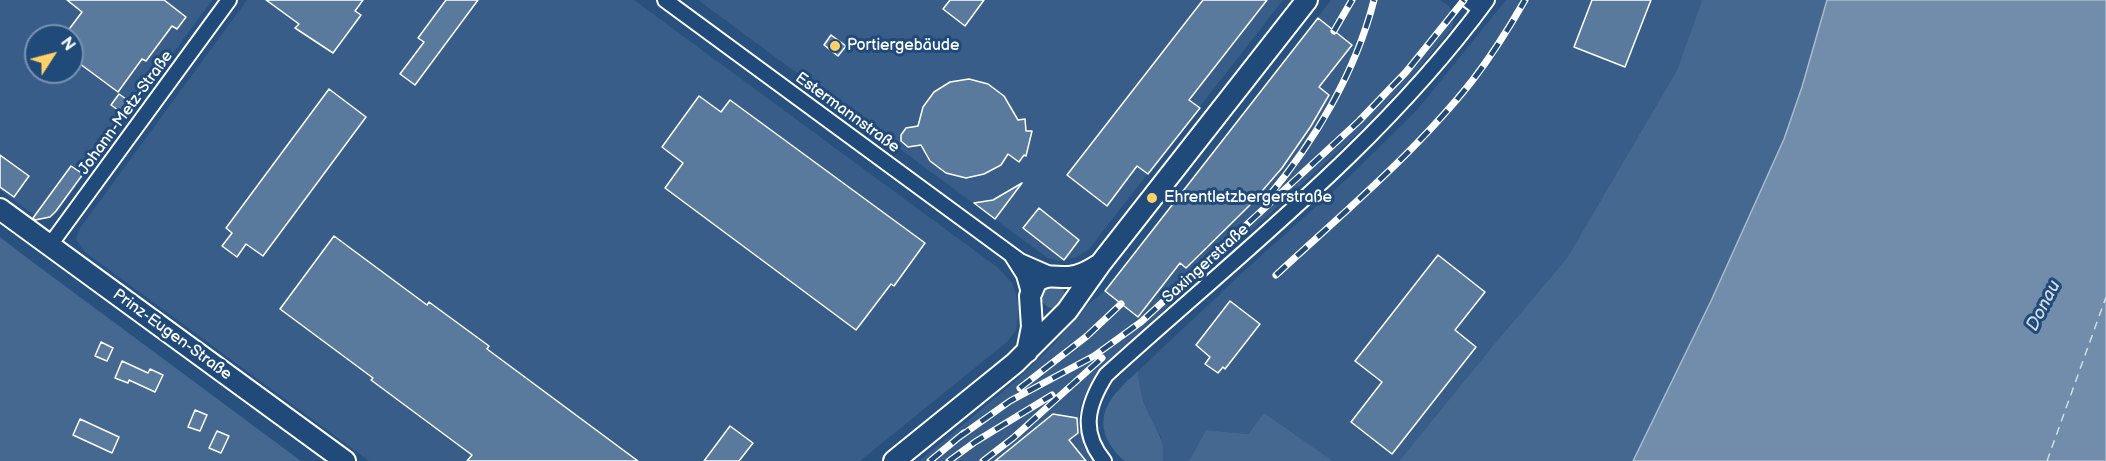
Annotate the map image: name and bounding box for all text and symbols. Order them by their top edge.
north arrow [24,24,84,84]
text: N [56,34,79,55]
place label: Portiergebäude [847,36,959,56]
marker: Portiergebäude [828,39,842,53]
street label: Johann-Metz-Straße [75,47,177,179]
street label: Estermannstraße [791,69,903,157]
place label: Ehrentletzbergerstraße [1164,188,1332,208]
marker: Ehrentletzbergerstraße [1145,191,1159,205]
street label: Saxingerstraße [1159,220,1253,308]
water label: Donau [2022,277,2066,335]
street label: Prinz-Eugen-Straße [109,285,235,385]

